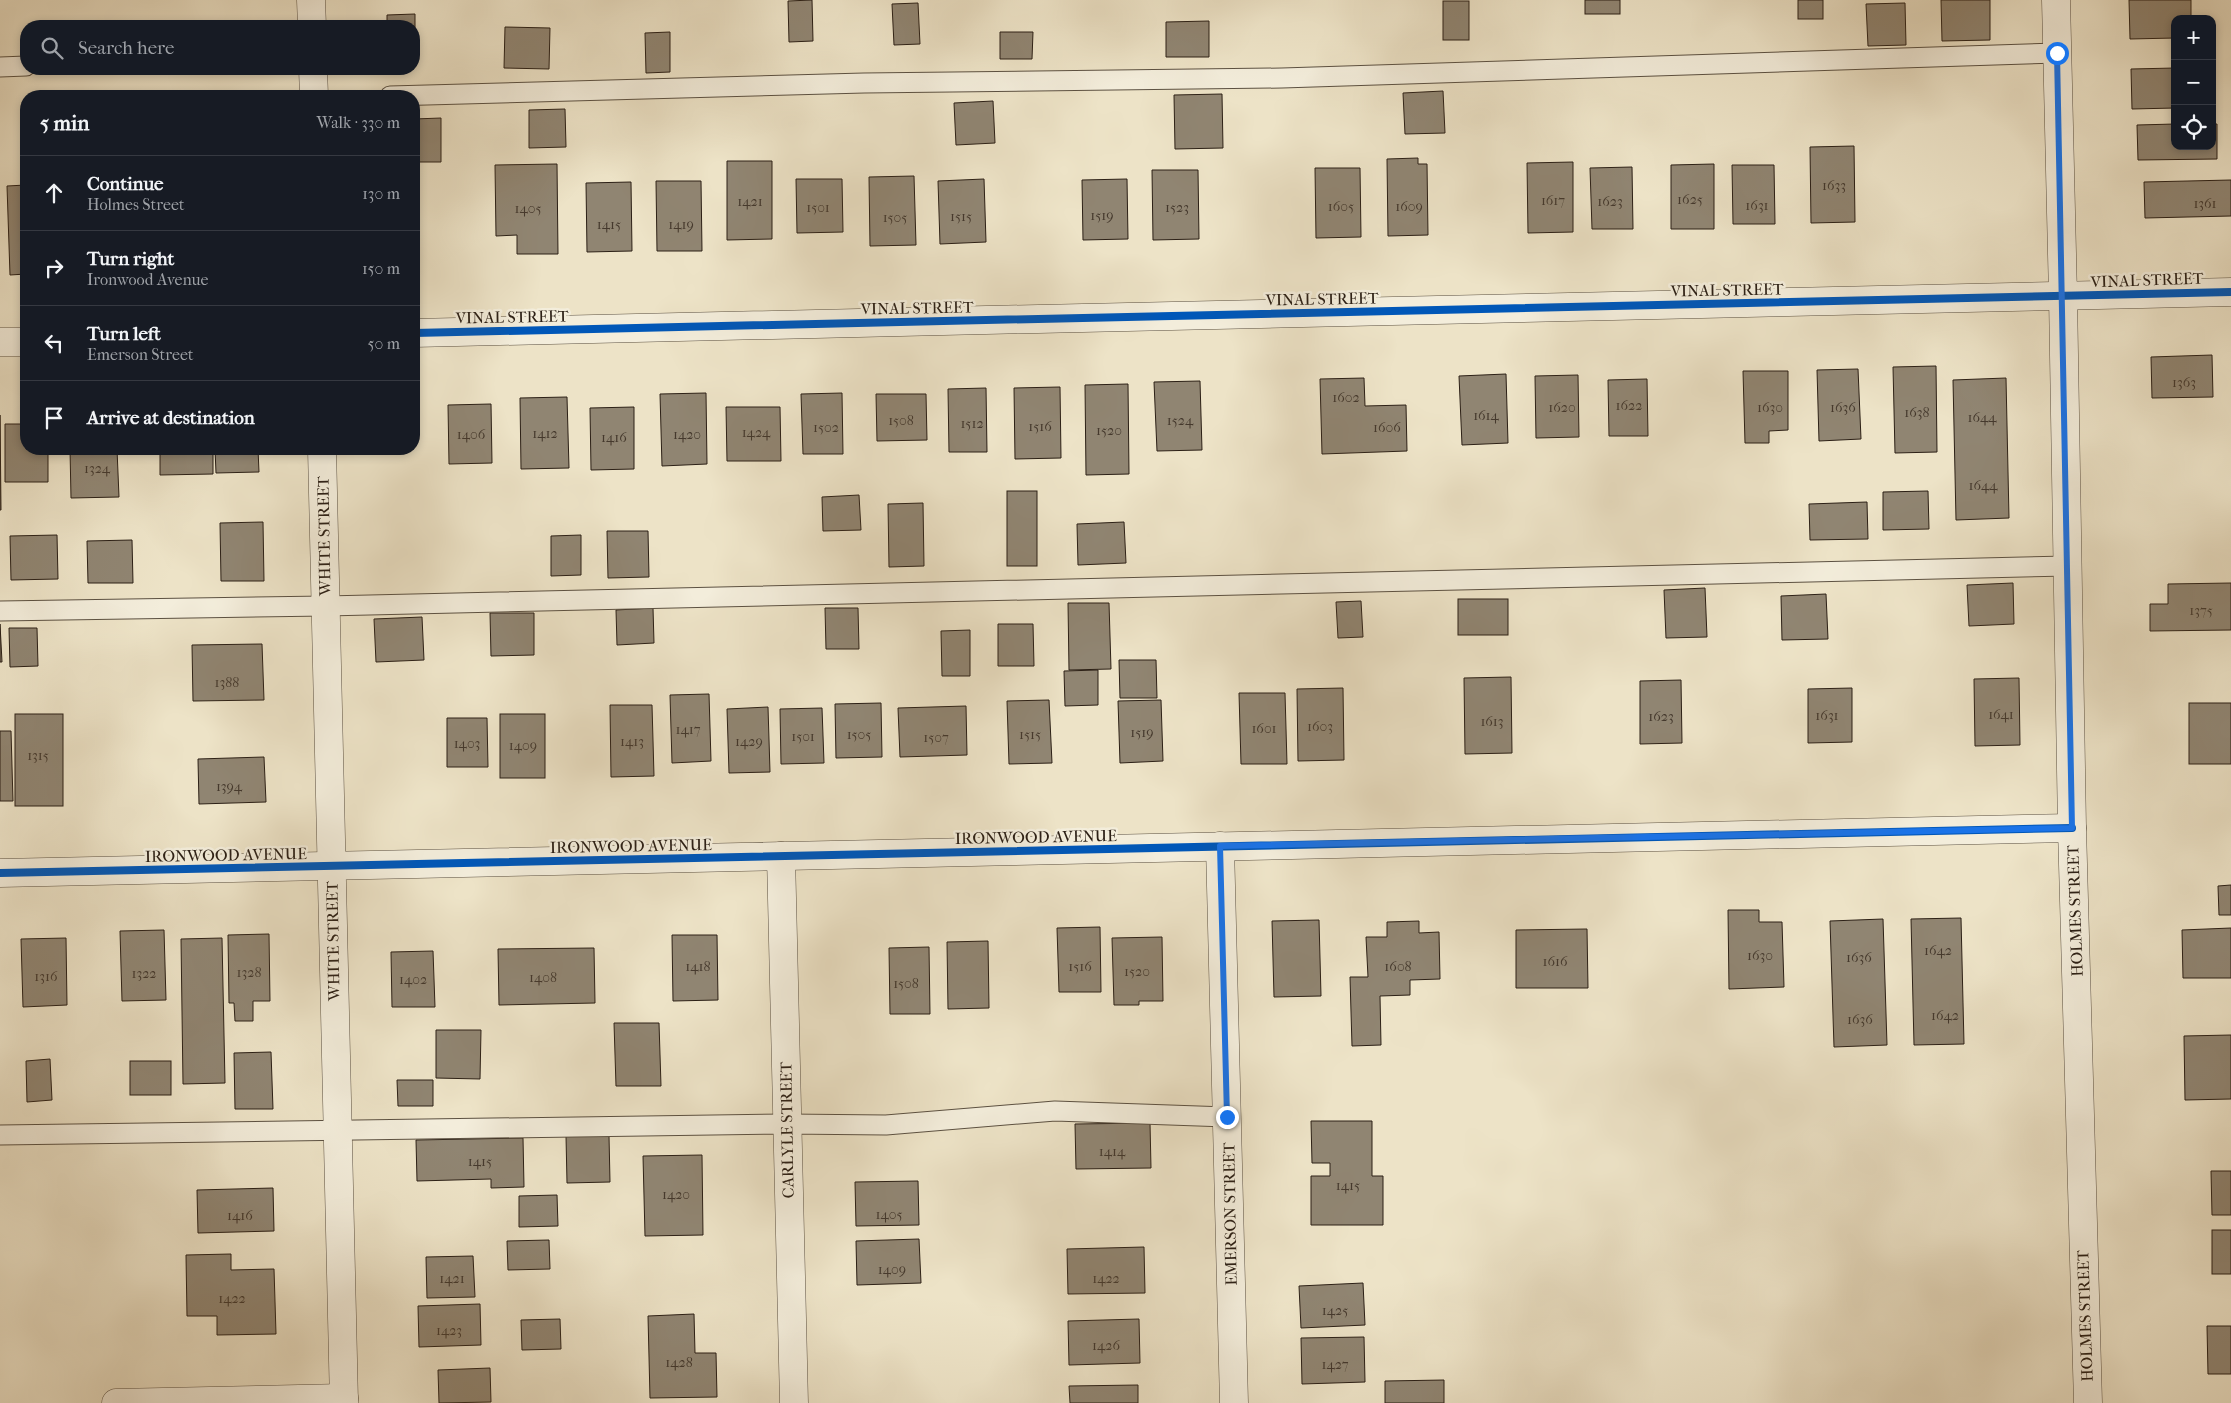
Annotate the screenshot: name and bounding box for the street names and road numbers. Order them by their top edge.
street label: VINAL STREET [2089,269,2204,292]
street label: VINAL STREET [1669,280,1784,301]
street label: VINAL STREET [1264,289,1379,310]
street label: VINAL STREET [859,298,974,319]
street label: VINAL STREET [454,307,569,328]
street label: WHITE STREET [313,476,335,597]
street label: IRONWOOD AVENUE [955,826,1117,848]
street label: IRONWOOD AVENUE [550,835,712,857]
street label: IRONWOOD AVENUE [145,844,307,866]
street label: HOLMES STREET [2063,845,2087,977]
street label: WHITE STREET [322,881,344,1002]
street label: CARLYLE STREET [776,1061,798,1198]
street label: EMERSON STREET [1219,1142,1241,1286]
street label: HOLMES STREET [2073,1250,2097,1382]

